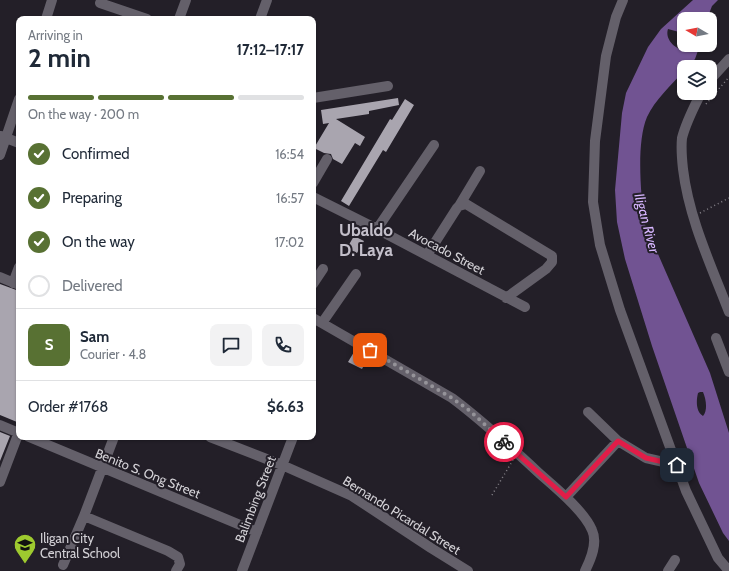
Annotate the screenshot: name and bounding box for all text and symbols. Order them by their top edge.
north arrow [677,12,717,52]
map controls [677,12,717,100]
text: Arriving in [28,27,83,43]
text: 17:12–17:17 [236,41,304,59]
text: 2 min [28,42,91,74]
button: layers [677,60,717,100]
text: On the way · 200 m [28,106,139,122]
icon: check [28,143,50,165]
text: Confirmed [62,145,130,163]
text: 16:54 [275,146,304,162]
icon: check [28,187,50,209]
text: Preparing [62,189,122,207]
text: 16:57 [276,190,304,206]
water label: Iligan River [630,191,664,256]
district label: Ubaldo D. Laya [339,220,393,260]
street label: Avocado Street [406,224,488,278]
icon: check [28,231,50,253]
text: On the way [62,233,135,251]
text: 17:02 [275,234,304,250]
text: Delivered [62,277,123,295]
button: chat [210,324,252,366]
button: phone [262,324,304,366]
text: Sam [80,328,109,346]
pin [353,333,387,367]
text: S [45,336,53,354]
icon: bag [359,339,381,361]
text: Courier · 4.8 [80,346,146,362]
text: Order #1768 [28,398,108,416]
text: $6.63 [267,398,304,416]
courier [484,422,524,462]
icon: bike [493,431,515,453]
street label: Benito S. Ong Street [93,445,204,502]
pin [660,448,694,482]
street label: Balimbing Street [231,453,279,544]
icon: home [666,454,688,476]
street label: Bernando Picardal Street [340,472,464,558]
place label: Iligan City Central School [40,530,120,561]
school or university icon: Iligan City Central School [12,532,38,565]

